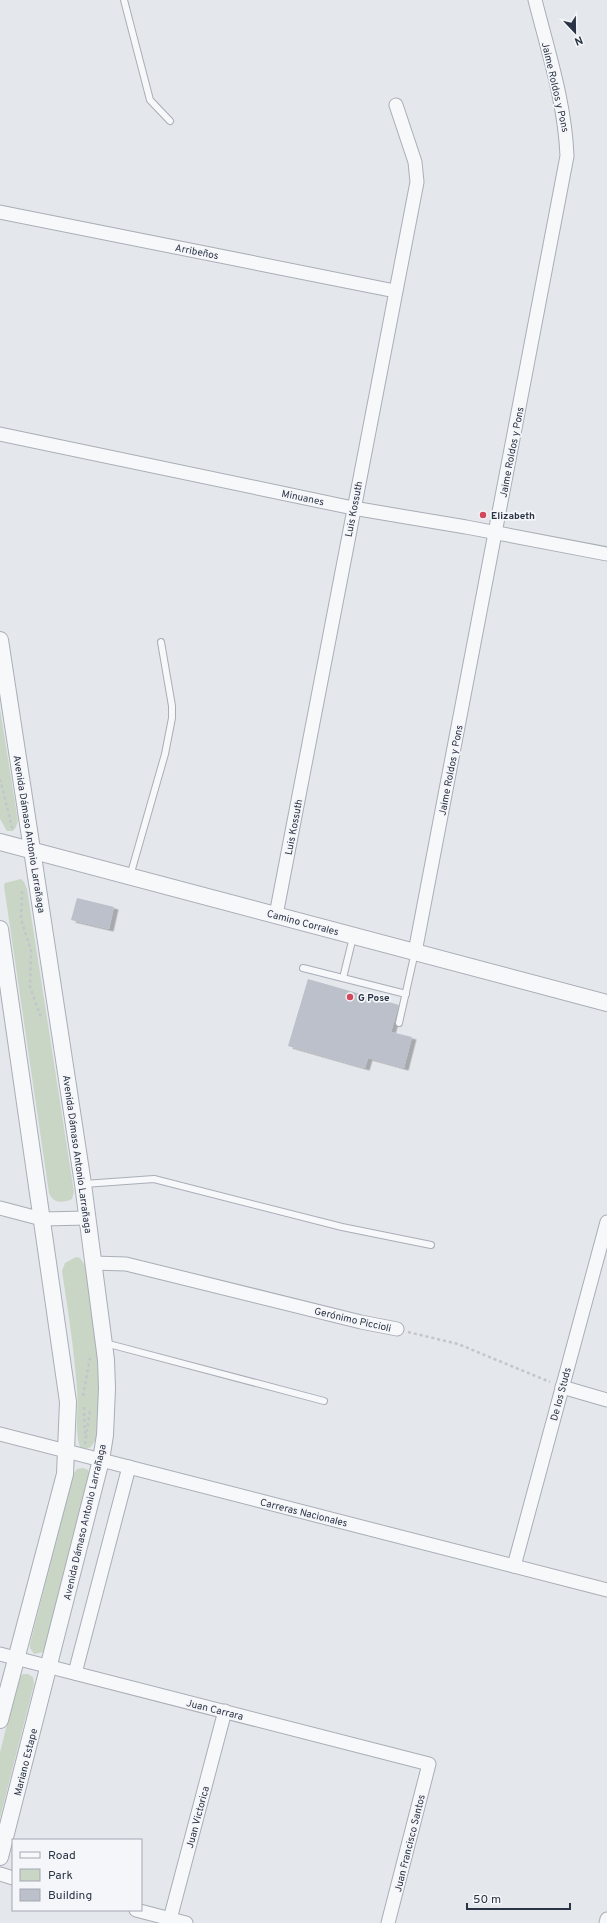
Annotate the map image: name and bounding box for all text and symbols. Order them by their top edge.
north arrow [555,12,595,52]
text: N [572,32,585,48]
street label: Jaime Roldos y Pons [538,41,571,134]
street label: Arribeños [174,242,220,263]
street label: Jaime Roldos y Pons [497,406,528,499]
street label: Luis Kossuth [343,480,366,538]
street label: Minuanes [280,488,325,509]
marker: Elizabeth [478,510,488,520]
place label: Elizabeth [491,510,535,523]
street label: Jaime Roldos y Pons [436,724,467,817]
street label: Avenida Dámaso Antonio Larrañaga [10,754,47,914]
street label: Luis Kossuth [283,798,306,856]
street label: Camino Corrales [265,908,340,939]
marker: G Pose [345,992,355,1002]
place label: G Pose [358,992,390,1005]
street label: Avenida Dámaso Antonio Larrañaga [59,1074,94,1234]
street label: Gerónimo Piccioli [313,1305,392,1336]
street label: De los Studs [548,1366,575,1423]
street label: Avenida Dámaso Antonio Larrañaga [61,1443,110,1602]
street label: Carreras Nacionales [259,1496,349,1531]
street label: Juan Carrara [185,1697,244,1724]
street label: Mariano Estape [12,1727,41,1798]
street label: Juan Victorica [184,1785,213,1850]
street label: Juan Francisco Santos [392,1793,429,1894]
legend [12,1839,142,1911]
text: Road [48,1848,76,1864]
text: Park [48,1868,73,1884]
scale bar [467,1885,570,1911]
text: Building [48,1888,92,1904]
text: 50 m [473,1892,501,1908]

